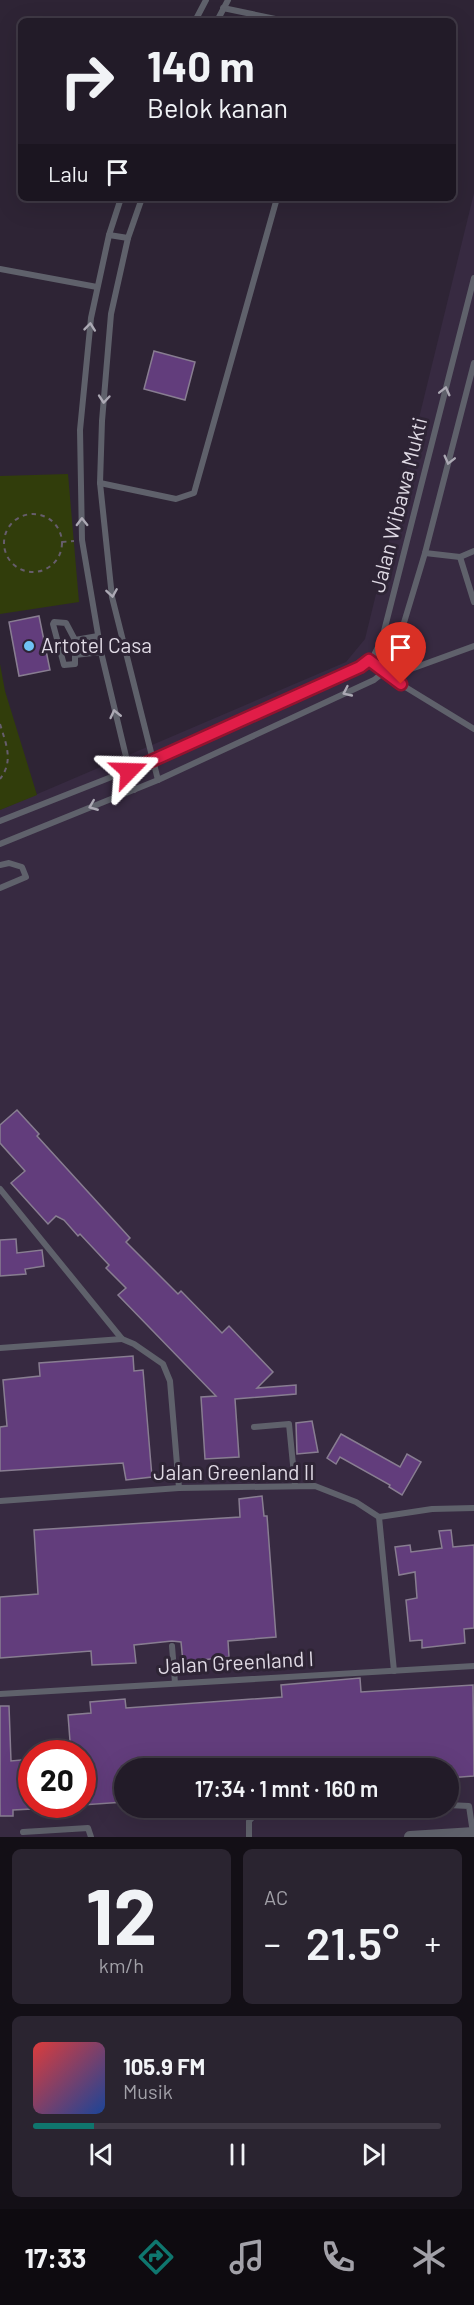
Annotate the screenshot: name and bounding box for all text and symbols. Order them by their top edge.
text: 140 m [147,40,255,90]
icon: right [48,42,126,120]
text: Belok kanan [147,91,288,123]
icon: arrive [101,156,134,189]
text: Lalu [48,160,89,186]
one-way arrow [83,323,96,332]
one-way arrow [437,387,450,397]
one-way arrow [98,394,111,404]
street label: Jalan Wibawa Mukti [364,415,431,595]
one-way arrow [444,454,456,465]
one-way arrow [75,517,88,526]
one-way arrow [105,588,118,598]
pin [375,622,426,684]
icon: arrive [384,631,417,664]
place label: Artotel Casa [41,632,152,657]
marker: Artotel Casa [22,639,36,653]
one-way arrow [343,685,354,697]
one-way arrow [110,709,123,719]
position arrow [97,739,161,803]
one-way arrow [88,799,99,811]
street label: Jalan Greenland II [153,1459,315,1484]
street label: Jalan Greenland I [157,1645,314,1678]
speed limit sign: 20 [18,1740,96,1818]
text: 17:34 · 1 mnt · 160 m [195,1775,378,1801]
text: 12 [86,1867,157,1961]
text: AC [264,1885,288,1909]
text: 21.5° [306,1915,399,1969]
text: − [264,1923,281,1963]
text: + [424,1923,441,1963]
text: km/h [99,1953,144,1977]
text: 105.9 FM [123,2053,205,2079]
text: Musik [123,2079,173,2103]
icon: previous [85,2138,118,2171]
icon: pause [221,2138,254,2171]
icon: next [357,2138,390,2171]
icon: directions [135,2236,177,2278]
icon: music [226,2236,268,2278]
icon: phone [317,2236,359,2278]
icon: climate [408,2236,450,2278]
text: 17:33 [24,2241,86,2273]

